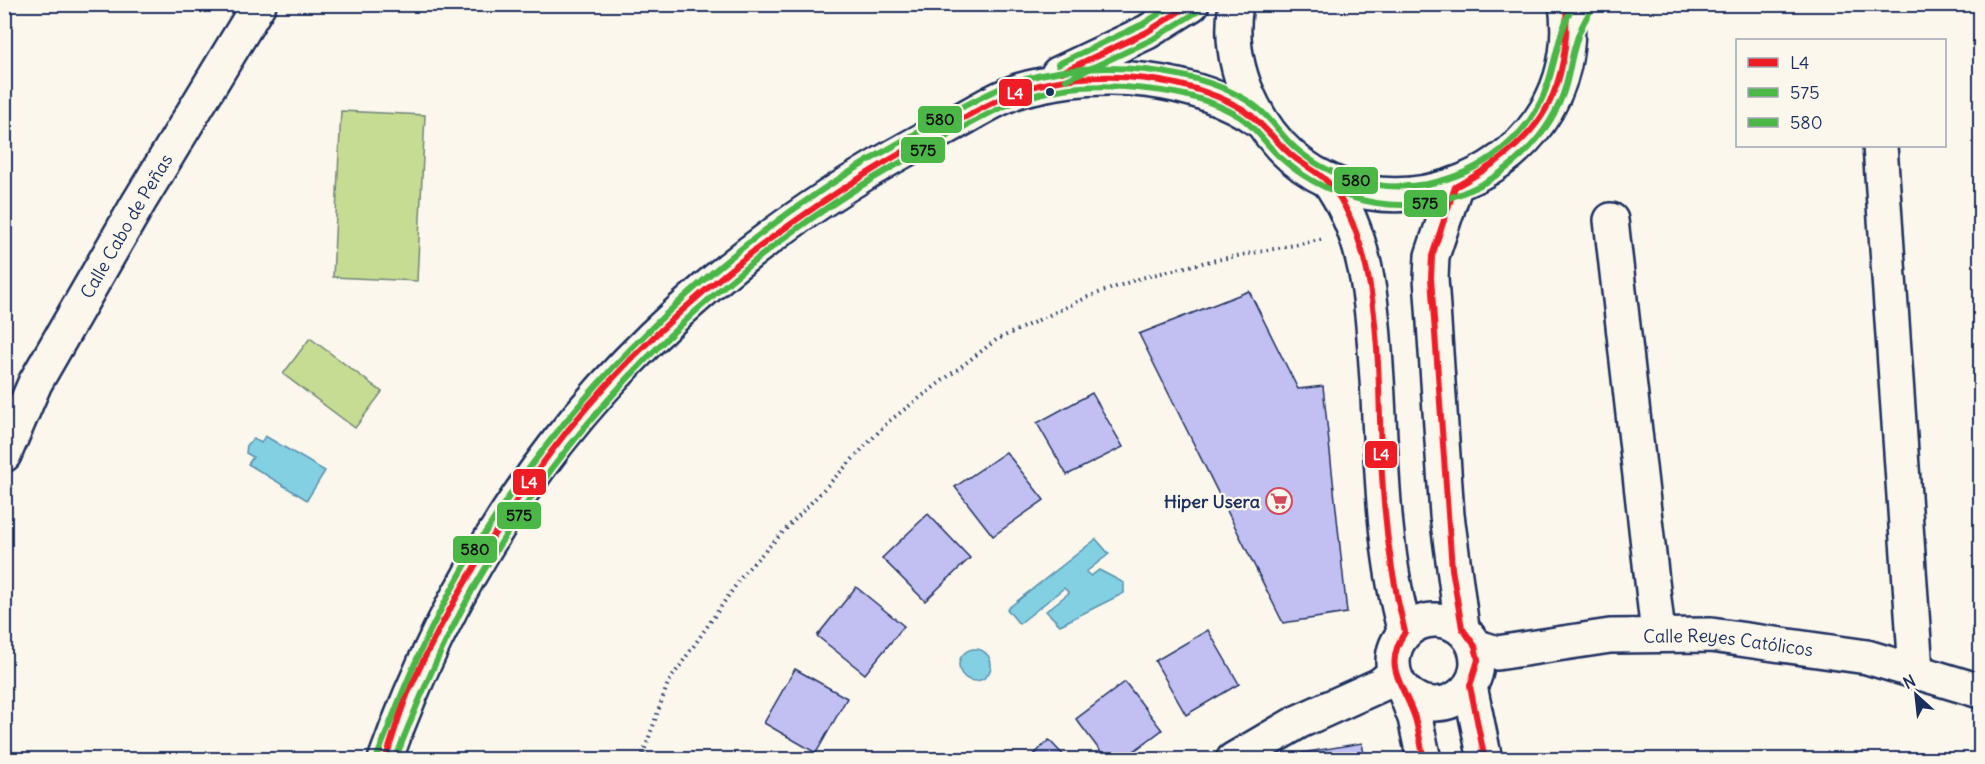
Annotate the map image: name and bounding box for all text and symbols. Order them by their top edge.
legend [1736,39,1946,147]
text: L4 [1790,51,1809,74]
line badge: L4 [998,78,1033,107]
text: 575 [1790,81,1820,104]
text: L4 [1006,83,1024,103]
unlabelled marker [1044,86,1056,98]
line badge: 580 [917,105,963,134]
text: 580 [926,109,954,129]
text: 580 [1790,111,1823,134]
line badge: 575 [900,136,946,164]
text: 575 [910,140,936,160]
street label: Calle Cabo de Peñas [75,149,177,302]
line badge: 580 [1333,166,1379,195]
text: 580 [1342,170,1370,190]
line badge: 575 [1403,189,1448,218]
text: 575 [1412,193,1438,213]
line badge: L4 [1364,440,1398,469]
text: L4 [1372,444,1390,464]
line badge: L4 [512,468,547,496]
text: L4 [520,472,538,492]
supermarket icon: Hiper Usera [1264,486,1294,516]
place label: Hiper Usera [1164,490,1260,513]
line badge: 575 [496,501,542,530]
text: 575 [506,505,532,525]
line badge: 580 [452,535,498,564]
text: 580 [461,539,489,559]
street label: Calle Reyes Católicos [1643,623,1815,661]
north arrow [1886,665,1946,725]
text: N [1900,670,1919,693]

